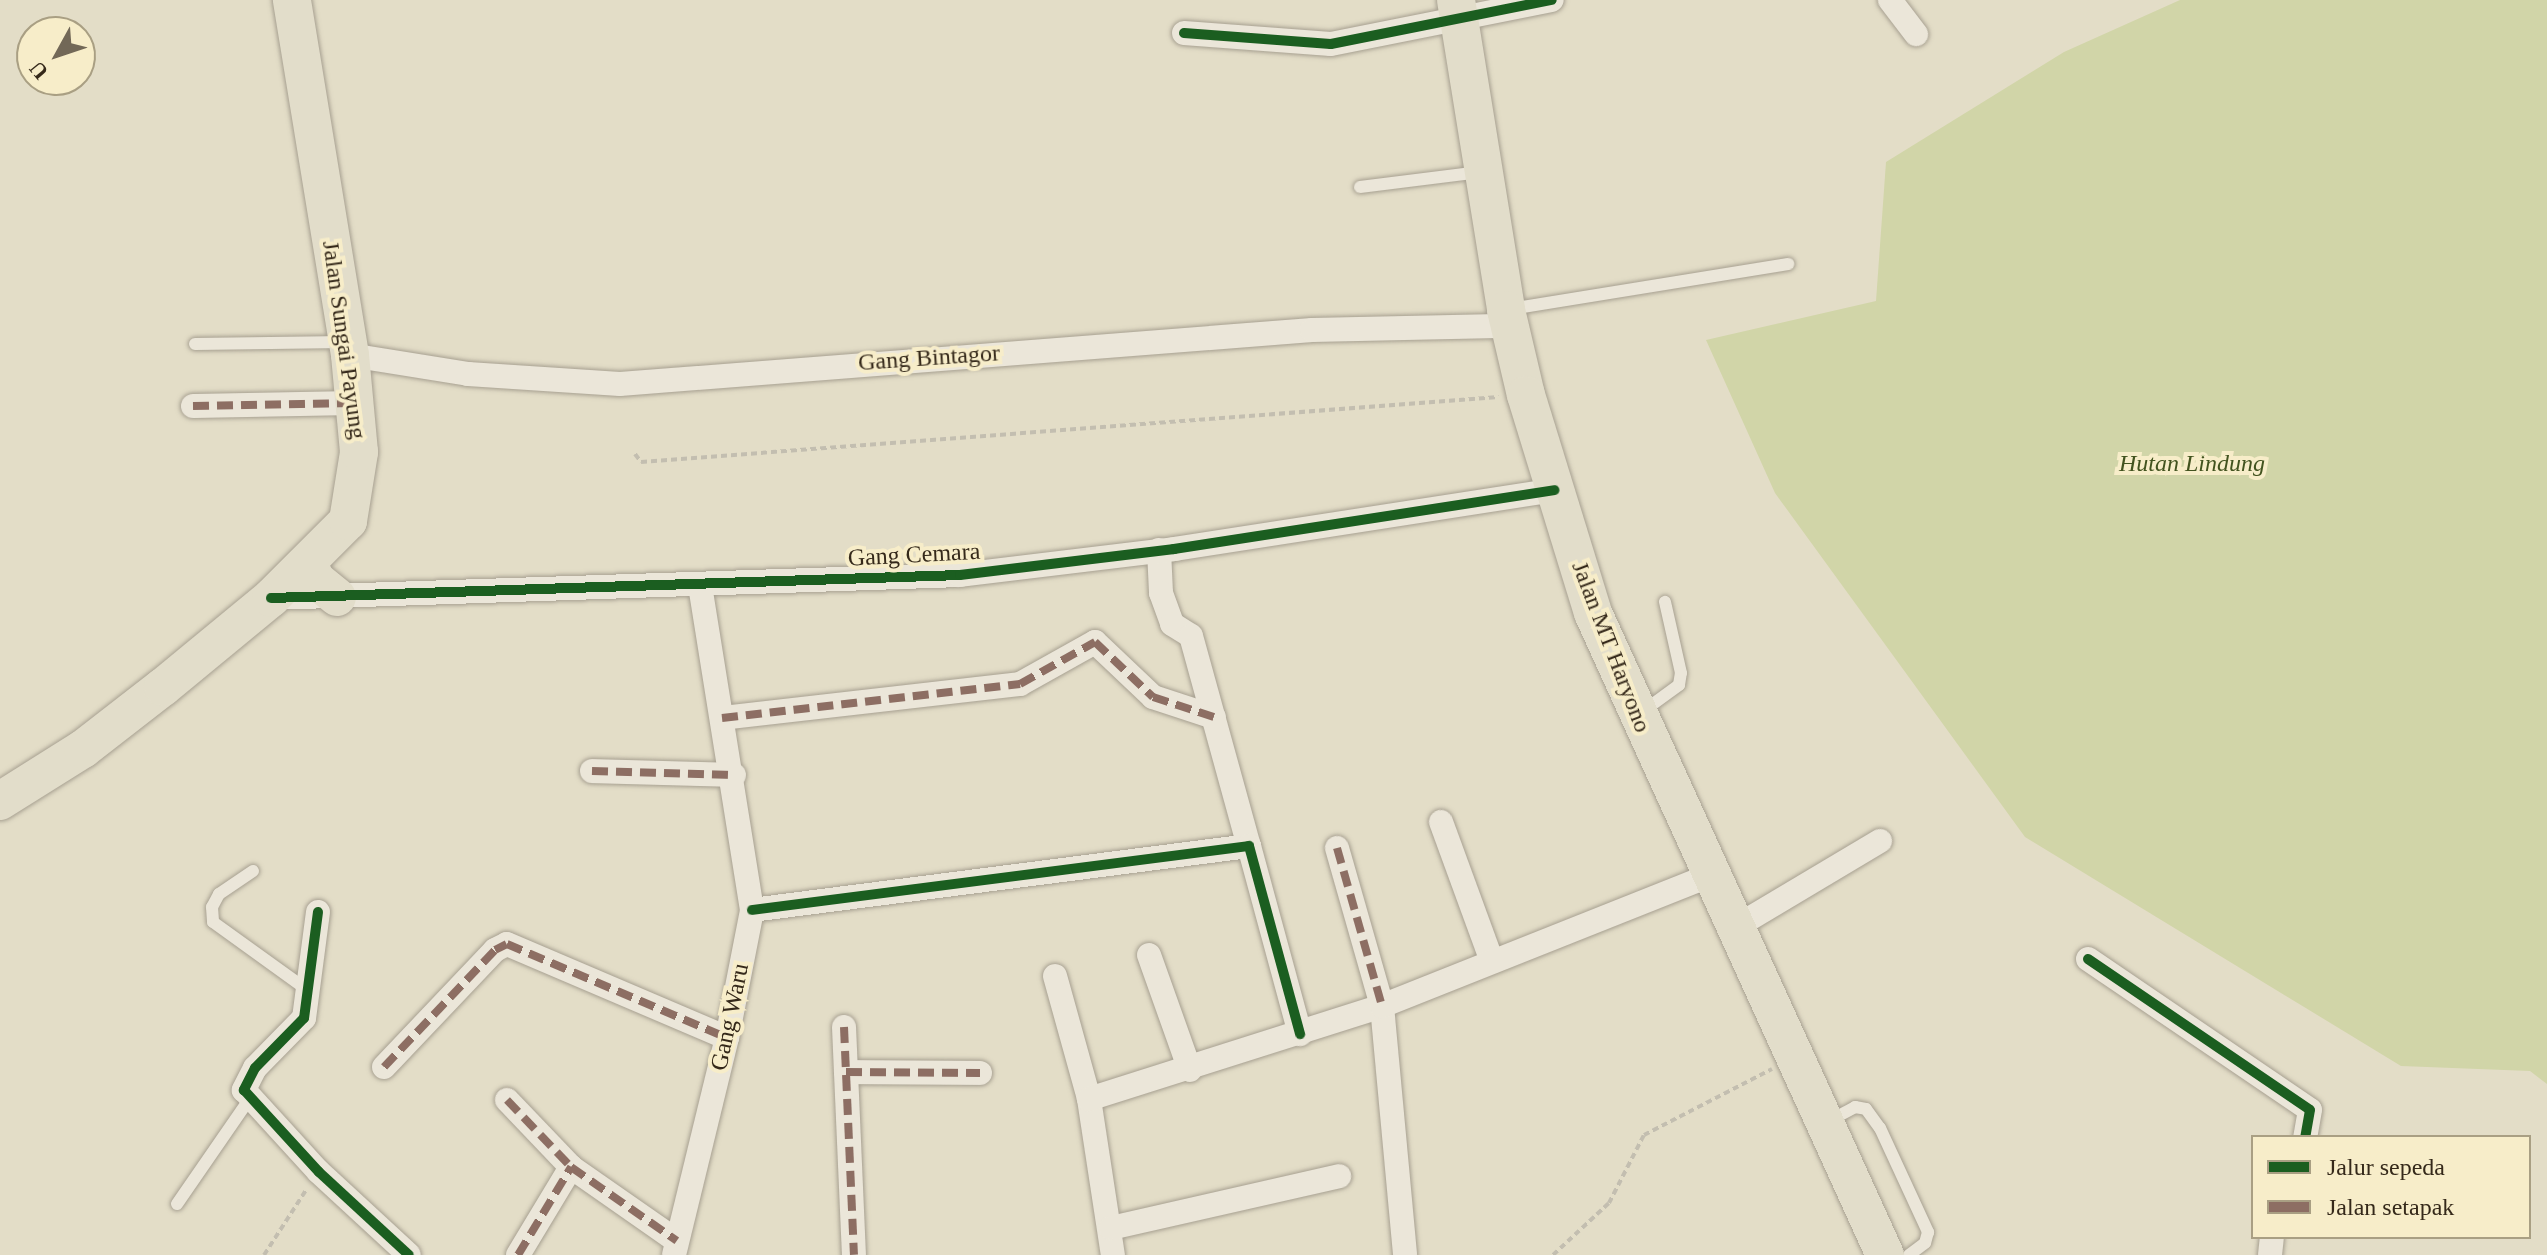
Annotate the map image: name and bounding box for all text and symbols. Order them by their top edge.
north arrow [16,16,96,96]
text: U [24,56,53,85]
street label: Jalan Sungai Payung [316,239,372,441]
street label: Gang Bintagor [857,339,1001,377]
park label: Hutan Lindung [2119,450,2265,478]
street label: Gang Cemara [847,537,981,573]
street label: Jalan MT Haryono [1565,557,1657,737]
street label: Gang Waru [705,961,755,1073]
legend [2251,1135,2531,1239]
text: Jalur sepeda [2327,1154,2445,1180]
text: Jalan setapak [2327,1194,2454,1220]

